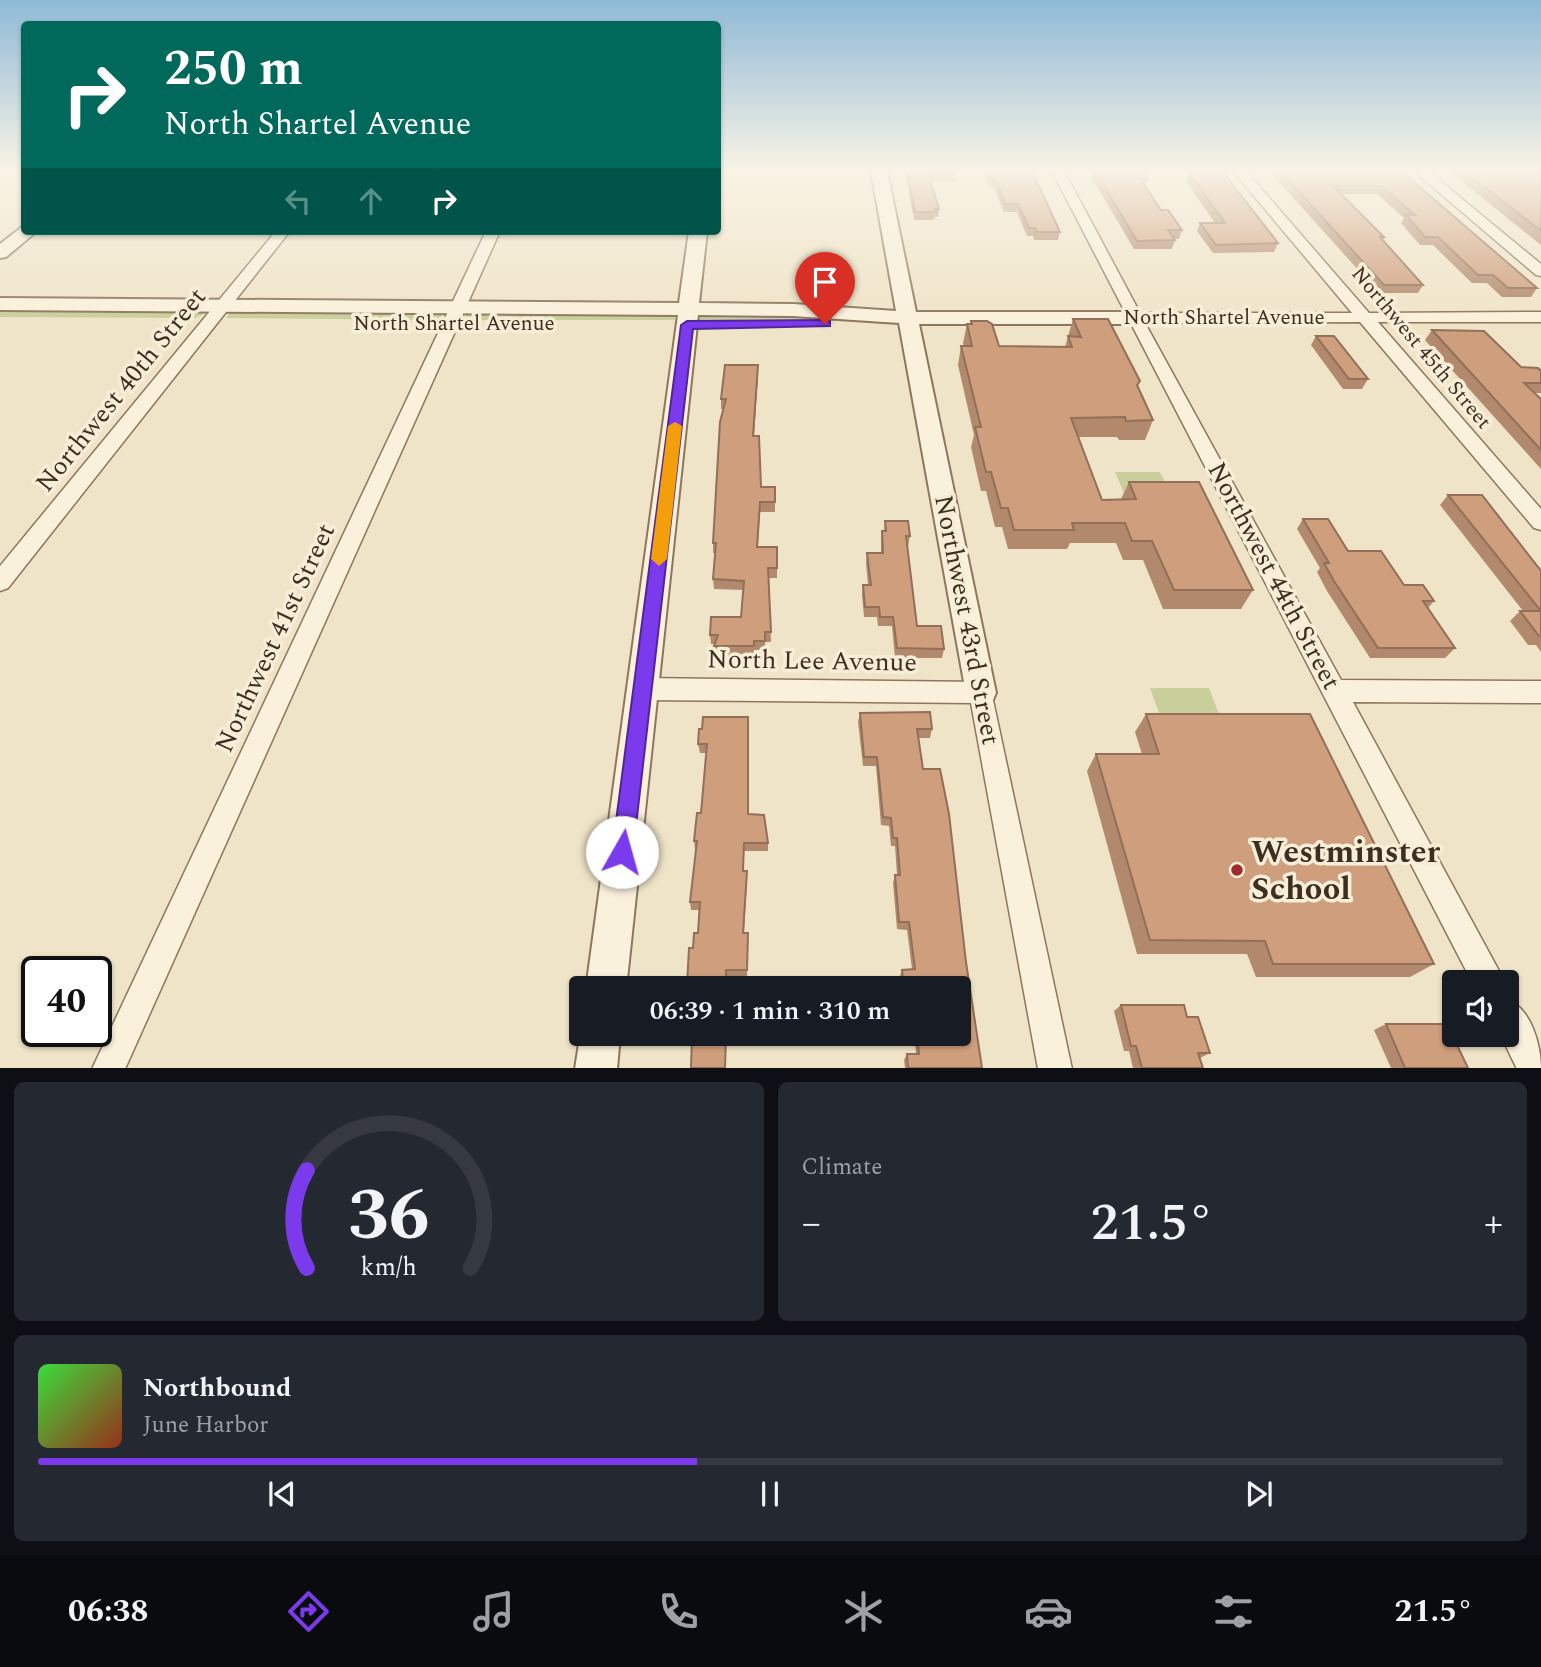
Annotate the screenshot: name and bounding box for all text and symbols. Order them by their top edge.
text: 250 m [164,32,303,107]
icon: right [49,49,140,140]
text: North Shartel Avenue [164,100,471,149]
icon: left [279,182,317,220]
icon: ahead [352,182,390,220]
icon: right [425,182,463,220]
pin [795,252,855,324]
street label: Northwest 45th Street [1343,259,1499,437]
icon: arrive [806,263,844,301]
street label: Northwest 40th Street [26,279,216,501]
street label: North Shartel Avenue [1123,302,1325,334]
street label: North Shartel Avenue [353,308,555,340]
street label: Northwest 44th Street [1197,455,1351,697]
street label: Northwest 43rd Street [923,492,1011,748]
street label: Northwest 41st Street [204,517,346,759]
street label: North Lee Avenue [707,639,917,683]
position arrow [585,815,659,889]
place label: Westminster School [1251,828,1441,914]
marker: Westminster School [1229,862,1245,878]
speed limit sign: 40 [21,956,112,1047]
map controls [1442,970,1519,1047]
button: sound [1442,970,1519,1047]
text: 06:39 · 1 min · 310 m [650,991,890,1031]
text: Climate [802,1150,882,1185]
text: 36 [348,1161,430,1272]
text: 21.5° [1091,1184,1214,1263]
text: − [802,1195,821,1253]
text: + [1484,1195,1503,1253]
text: km/h [361,1248,417,1286]
text: Northbound [143,1368,291,1408]
text: June Harbor [143,1408,268,1443]
icon: previous [263,1475,301,1513]
icon: pause [751,1475,789,1513]
icon: next [1240,1475,1278,1513]
text: 06:38 [68,1587,148,1636]
icon: directions [284,1587,333,1636]
icon: music [469,1587,518,1636]
icon: phone [654,1587,703,1636]
icon: climate [839,1587,888,1636]
icon: car [1024,1587,1073,1636]
icon: filters [1209,1587,1258,1636]
text: 21.5° [1395,1587,1473,1636]

